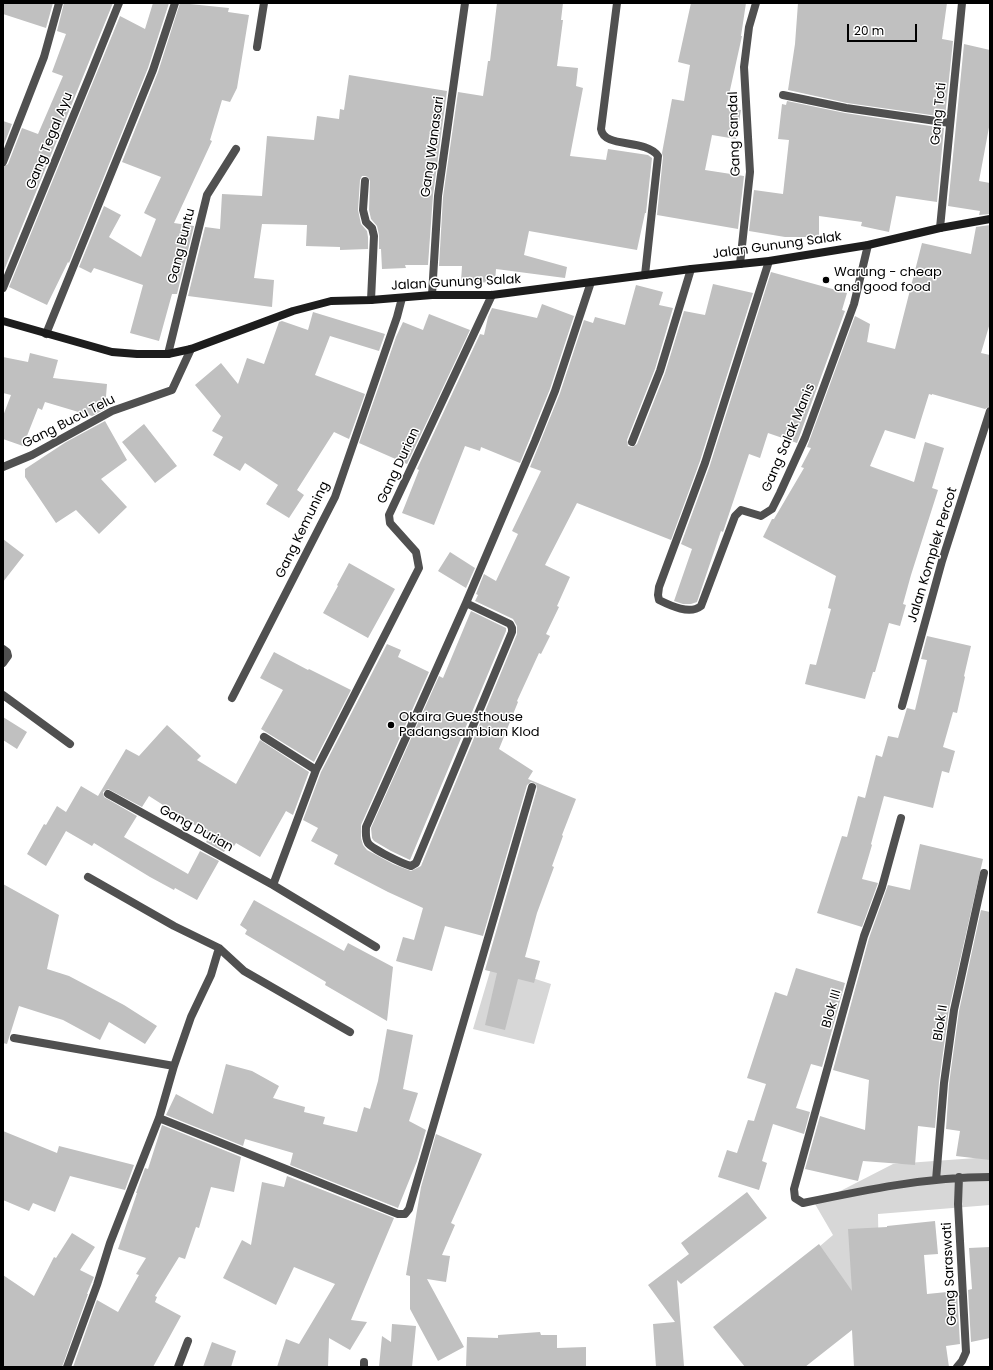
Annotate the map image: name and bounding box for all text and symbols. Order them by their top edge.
scale bar [849,16,919,42]
text: 20 m [854,22,884,39]
street label: Gang Toti [928,82,950,146]
street label: Gang Tegal Ayu [23,90,77,192]
street label: Gang Sandal [726,91,744,177]
street label: Gang Wanasari [418,96,448,198]
street label: Gang Buntu [165,207,199,285]
street label: Jalan Gunung Salak [711,229,843,263]
place label: Warung - cheap and good food [834,265,942,296]
street label: Jalan Gunung Salak [391,272,521,294]
marker: Warung - cheap and good food [821,275,831,285]
street label: Gang Salak Manis [759,381,819,495]
street label: Gang Bucu Telu [20,392,118,452]
street label: Gang Durian [375,425,423,507]
street label: Gang Kemuning [273,479,333,581]
street label: Jalan Komplek Percot [905,486,961,624]
place label: Okaira Guesthouse Padangsambian Klod [399,710,540,741]
marker: Okaira Guesthouse Padangsambian Klod [386,720,396,730]
street label: Gang Durian [156,802,236,856]
street label: Blok III [819,988,845,1030]
street label: Blok II [930,1004,952,1042]
street label: Gang Saraswati [939,1222,961,1326]

